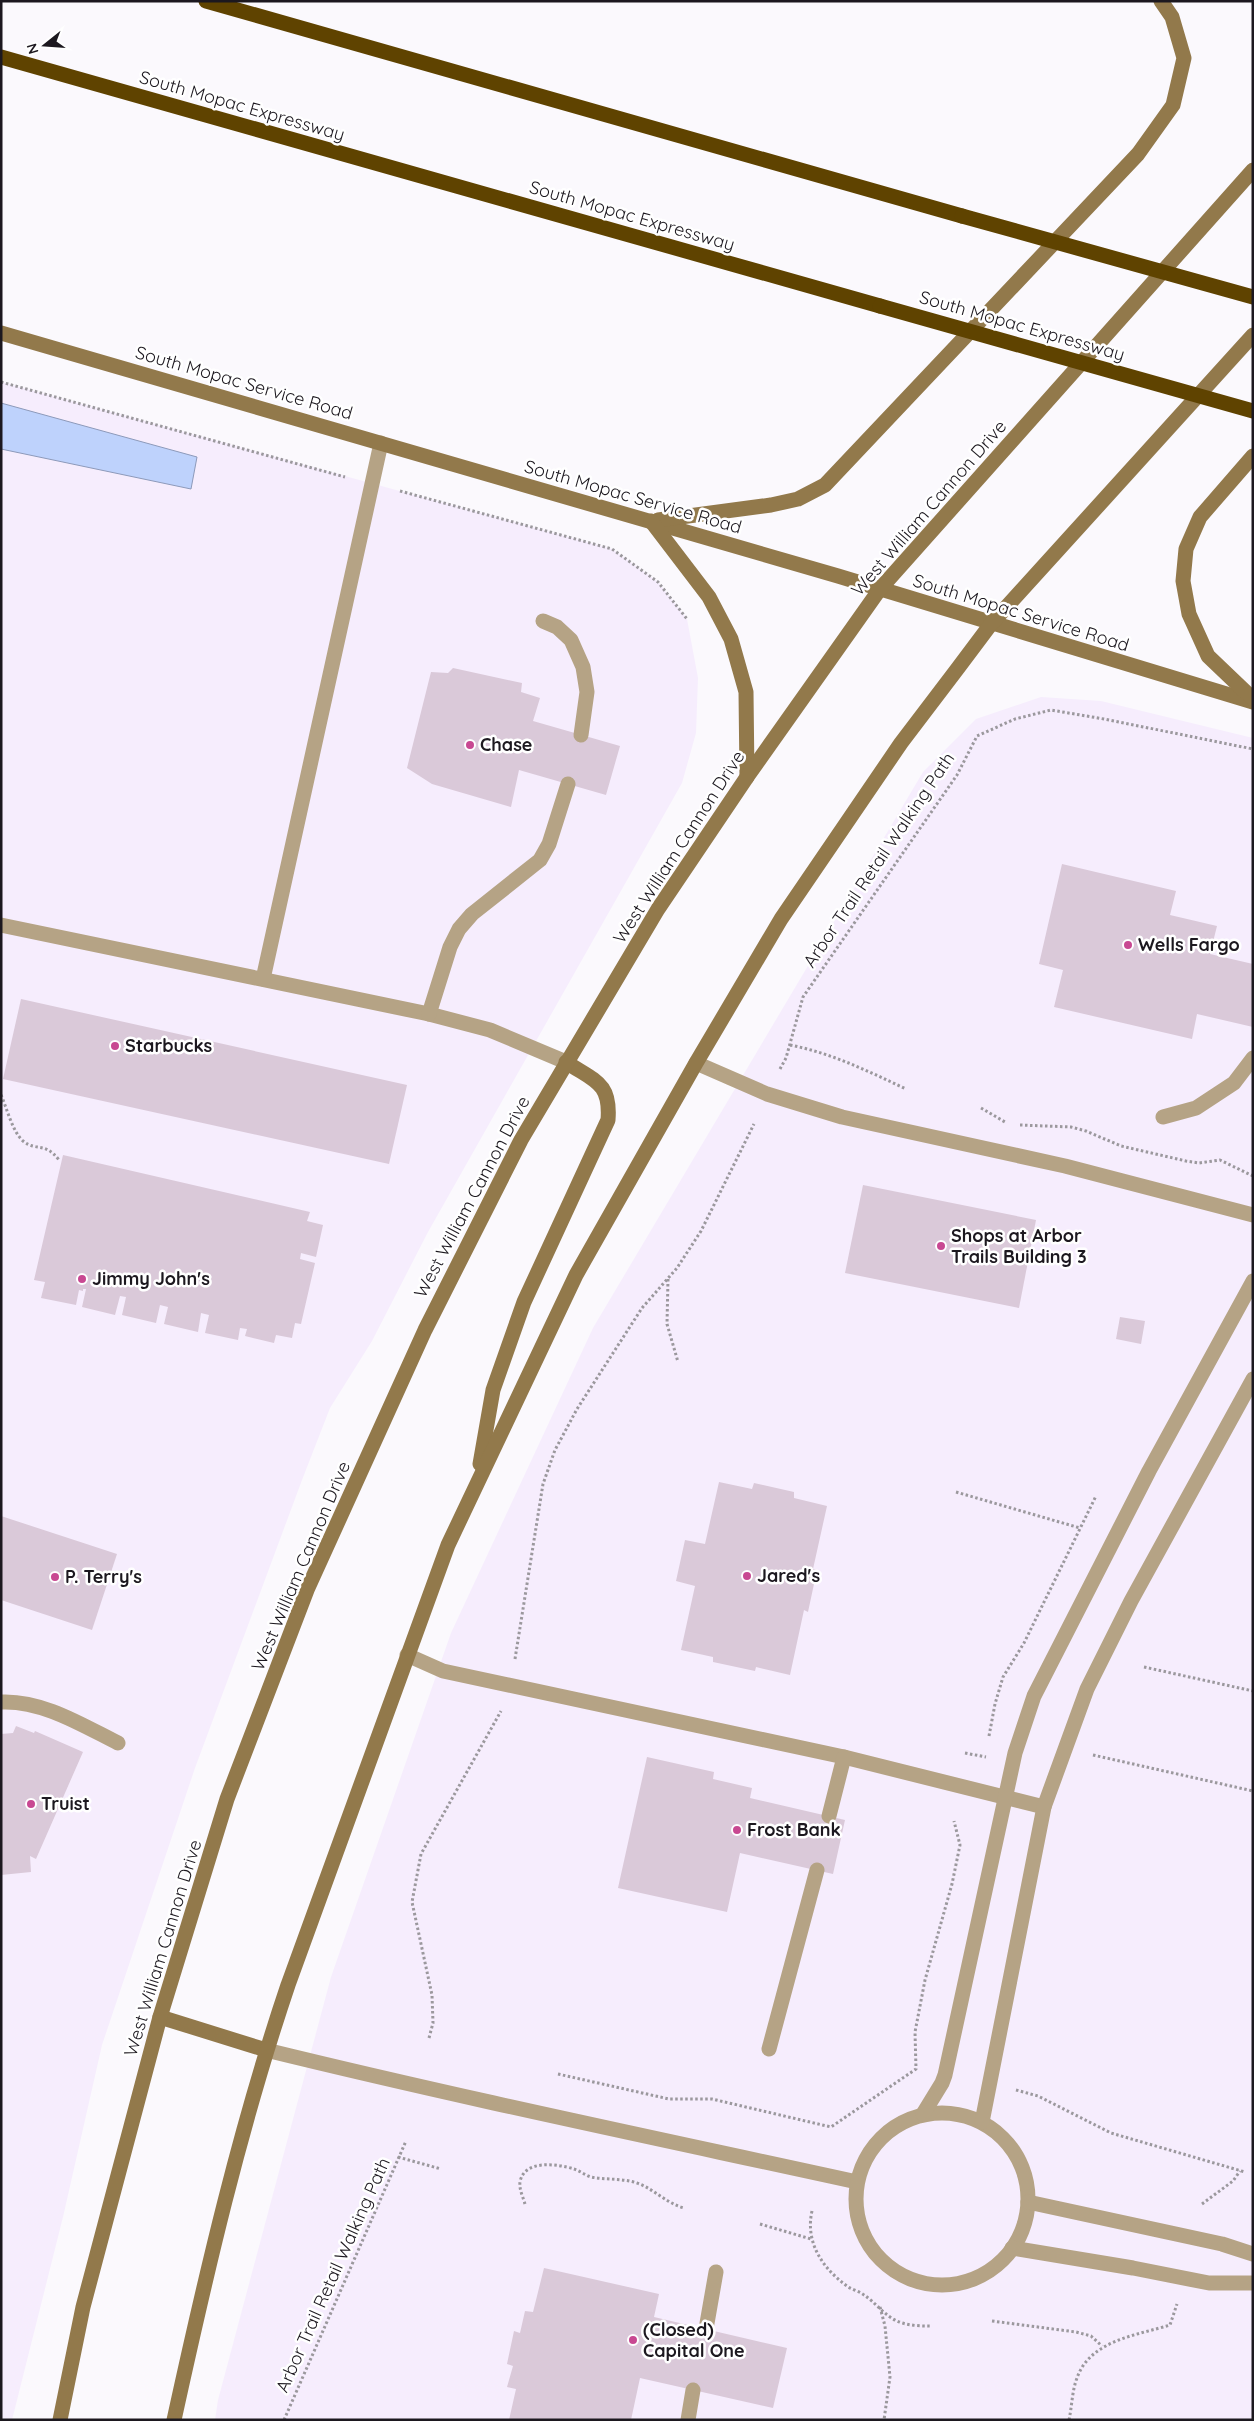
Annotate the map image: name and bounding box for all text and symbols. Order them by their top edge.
north arrow [20,20,70,70]
text: N [22,41,43,56]
street label: South Mopac Expressway [137,65,347,146]
street label: South Mopac Expressway [527,175,737,256]
street label: South Mopac Expressway [917,285,1127,366]
street label: South Mopac Service Road [133,340,355,425]
street label: West William Cannon Drive [846,415,1011,600]
street label: South Mopac Service Road [522,454,744,539]
street label: South Mopac Service Road [910,569,1132,656]
place label: Chase [480,733,532,756]
marker: Chase [464,739,476,751]
street label: West William Cannon Drive [608,746,750,947]
street label: Arbor Trail Retail Walking Path [798,748,959,972]
place label: Wells Fargo [1138,933,1240,956]
marker: Wells Fargo [1122,939,1134,951]
place label: Starbucks [125,1034,213,1057]
marker: Starbucks [109,1040,121,1052]
street label: West William Cannon Drive [409,1092,535,1302]
place label: Shops at Arbor Trails Building 3 [951,1224,1087,1268]
marker: Shops at Arbor Trails Building 3 [935,1240,947,1252]
place label: Jimmy John's [92,1267,210,1290]
marker: Jimmy John's [76,1273,88,1285]
street label: West William Cannon Drive [246,1458,355,1674]
place label: Jared's [757,1564,820,1587]
place label: P. Terry's [65,1565,142,1588]
marker: Jared's [741,1570,753,1582]
marker: P. Terry's [49,1571,61,1583]
place label: Truist [41,1792,90,1815]
marker: Truist [25,1798,37,1810]
place label: Frost Bank [747,1818,841,1841]
marker: Frost Bank [731,1824,743,1836]
street label: West William Cannon Drive [119,1837,206,2059]
street label: Arbor Trail Retail Walking Path [270,2154,395,2396]
place label: (Closed) Capital One [643,2318,745,2362]
marker: (Closed) Capital One [627,2334,639,2346]

